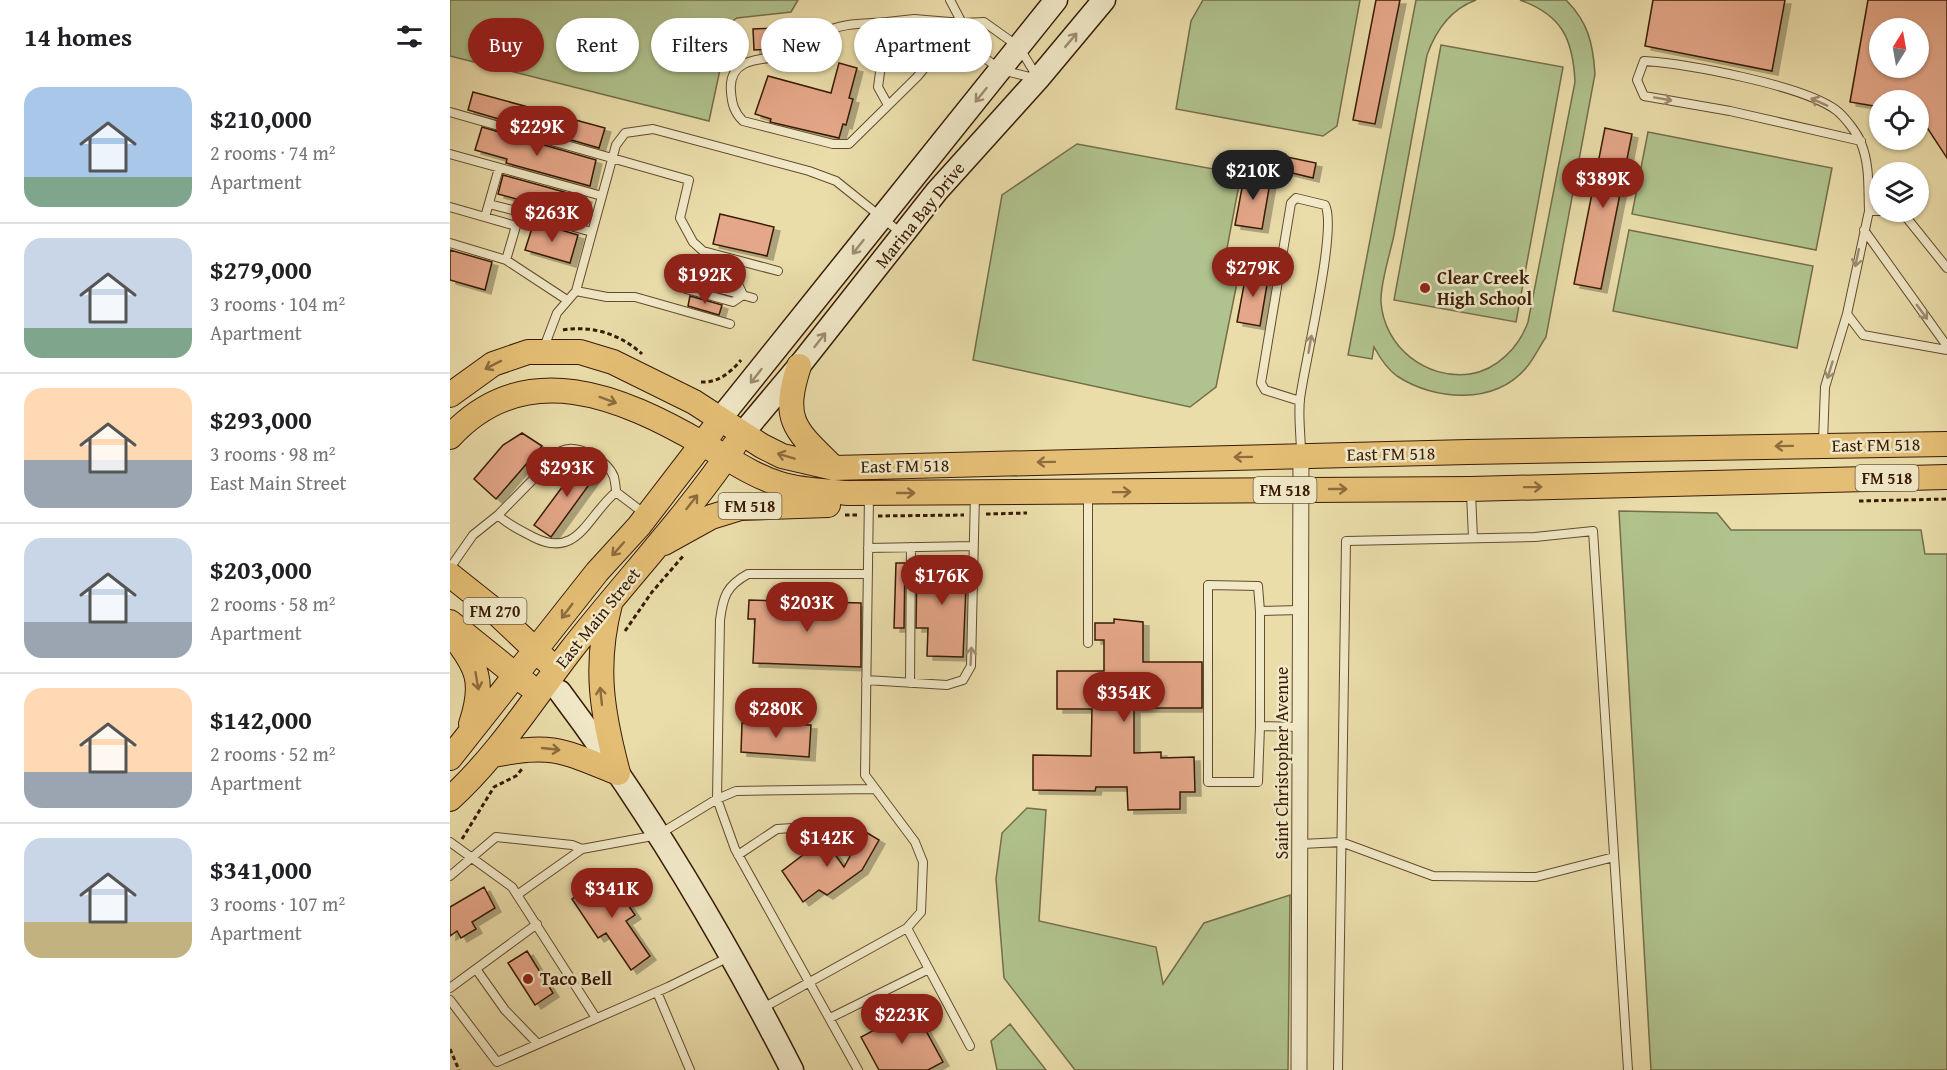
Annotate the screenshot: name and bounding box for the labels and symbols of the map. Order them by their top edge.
north arrow [1869,18,1929,78]
one-way arrow [1064,33,1078,48]
one-way arrow [974,87,987,103]
one-way arrow [1652,94,1672,105]
one-way arrow [1811,96,1829,107]
pin: $229K [495,106,579,157]
pin: $210K [1211,150,1295,201]
street label: Marina Bay Drive [868,156,971,274]
pin: $389K [1561,158,1645,209]
pin: $263K [510,192,594,243]
one-way arrow [851,238,864,254]
pin: $279K [1211,247,1295,298]
one-way arrow [1851,248,1863,267]
pin: $192K [663,254,747,305]
place label: Clear Creek High School [1437,264,1532,312]
marker: Clear Creek High School [1418,281,1432,295]
one-way arrow [1916,303,1929,319]
one-way arrow [813,333,826,349]
one-way arrow [1305,334,1316,354]
one-way arrow [485,359,502,371]
one-way arrow [1824,360,1835,379]
one-way arrow [749,367,762,383]
one-way arrow [599,395,617,406]
street label: East FM 518 [1831,430,1921,459]
street label: East FM 518 [1346,439,1436,468]
one-way arrow [1774,441,1794,452]
pin: $293K [525,447,609,498]
one-way arrow [777,450,796,461]
street label: East FM 518 [860,451,950,480]
one-way arrow [1233,452,1253,463]
one-way arrow [1037,457,1057,468]
road number: FM 518 [1856,465,1918,491]
road number: FM 518 [1254,477,1316,503]
one-way arrow [1523,482,1543,493]
one-way arrow [1328,484,1348,495]
one-way arrow [1112,486,1132,497]
one-way arrow [896,487,916,499]
road number: FM 518 [718,493,782,519]
one-way arrow [686,494,699,510]
one-way arrow [611,541,625,556]
pin: $176K [900,555,984,606]
street label: East Main Street [548,561,647,674]
pin: $203K [765,582,849,633]
road number: FM 270 [464,598,526,624]
one-way arrow [561,603,574,619]
one-way arrow [965,647,976,667]
street label: Saint Christopher Avenue [1268,667,1295,859]
one-way arrow [472,671,483,691]
pin: $354K [1082,672,1166,723]
one-way arrow [595,686,606,706]
pin: $280K [734,688,818,739]
one-way arrow [540,743,560,754]
pin: $142K [785,817,869,868]
pin: $341K [570,868,654,919]
place label: Taco Bell [540,965,613,992]
marker: Taco Bell [521,972,535,986]
pin: $223K [860,994,944,1045]

